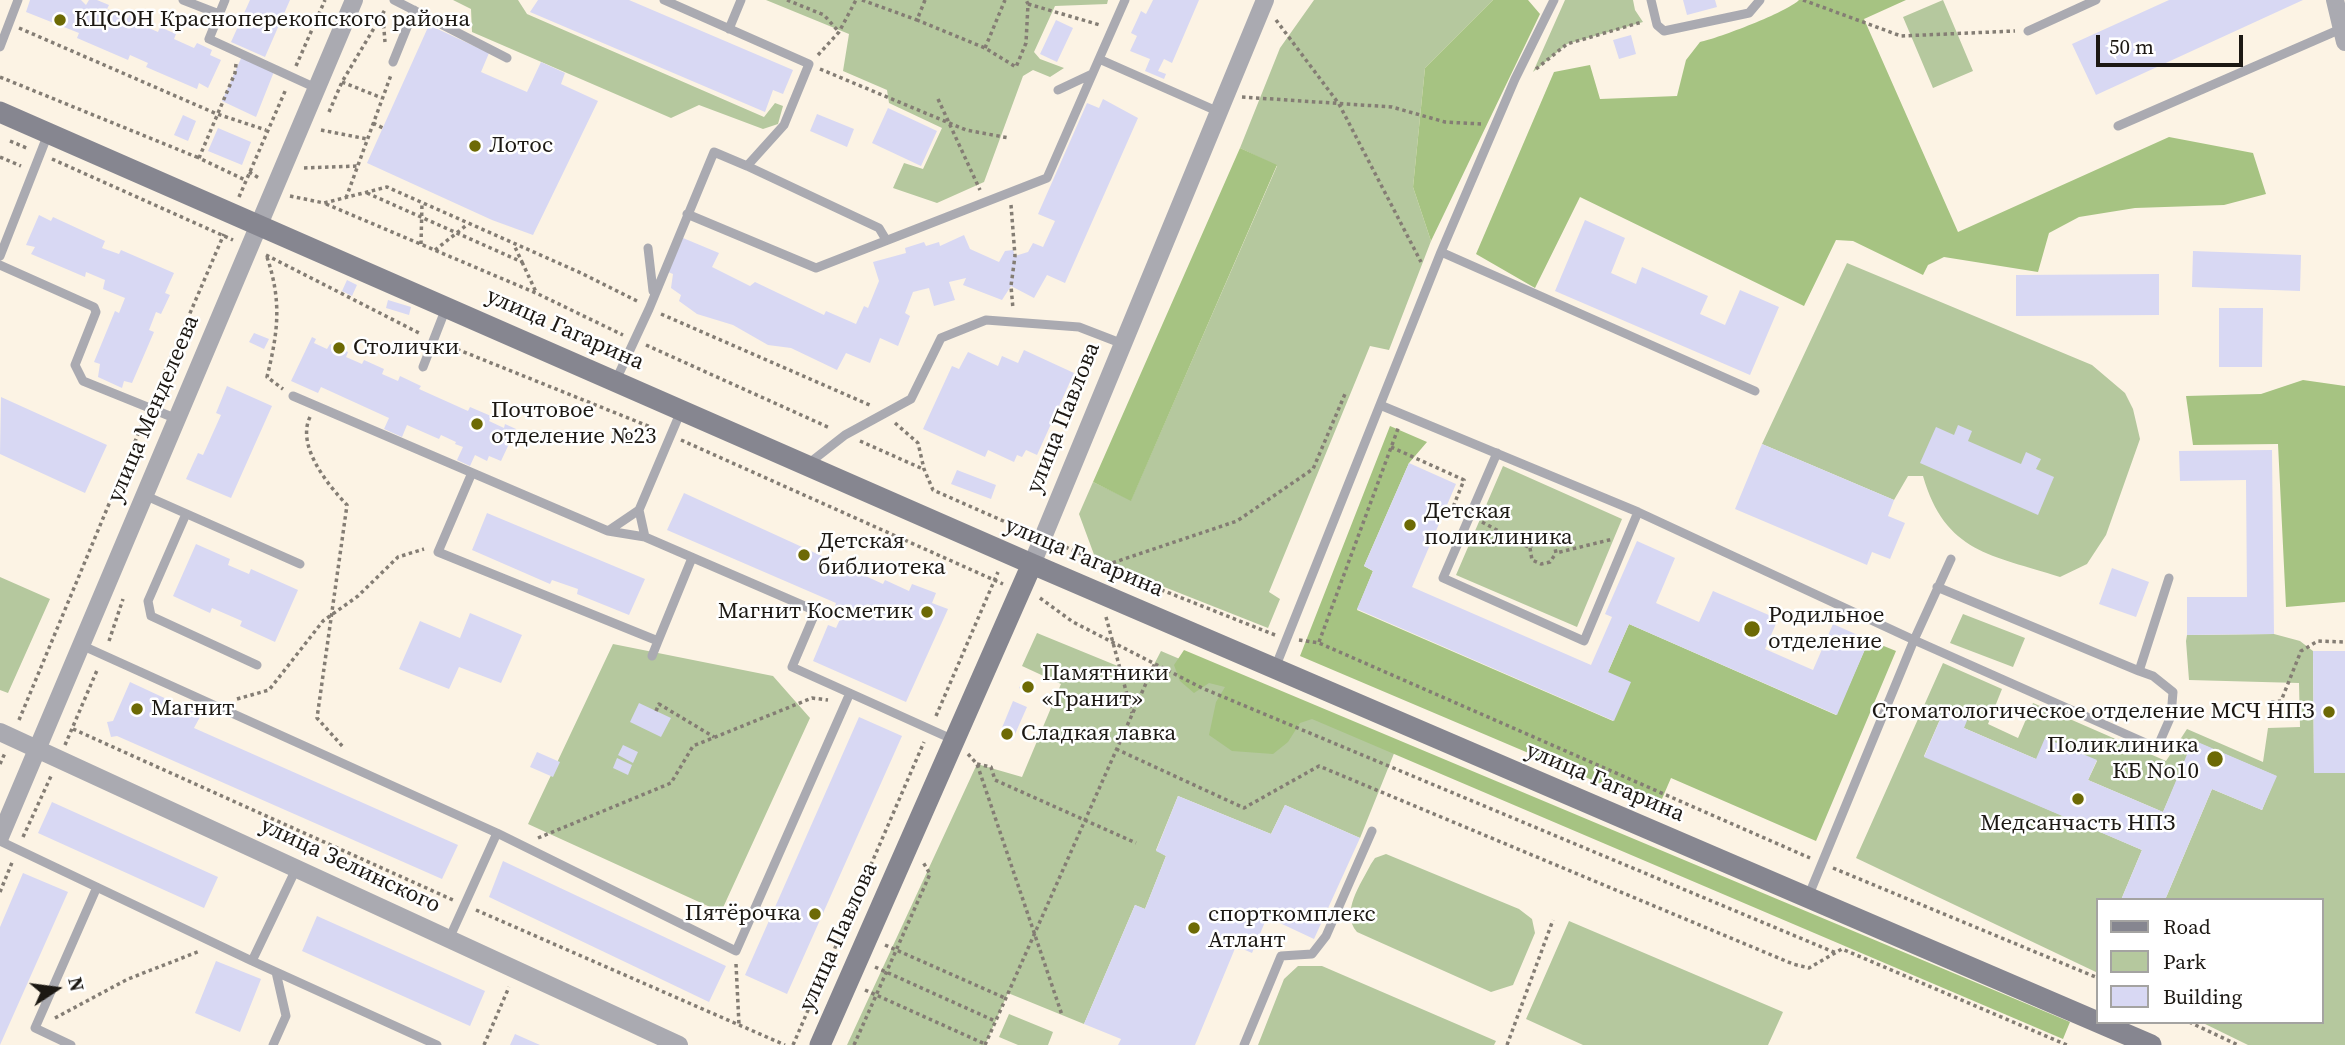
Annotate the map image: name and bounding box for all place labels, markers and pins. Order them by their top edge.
place label: КЦСОН Красноперекопского района [74,6,470,34]
marker: КЦСОН Красноперекопского района [52,12,68,28]
place label: Лотос [489,132,553,160]
marker: Лотос [467,138,483,154]
place label: Столички [353,334,459,362]
marker: Столички [331,340,347,356]
place label: Почтовое отделение №23 [491,397,657,451]
marker: Почтовое отделение №23 [469,416,485,432]
place label: Детская поликлиника [1424,498,1573,552]
marker: Детская поликлиника [1402,517,1418,533]
place label: Детская библиотека [818,528,946,582]
marker: Детская библиотека [796,547,812,563]
place label: Магнит Косметик [718,598,913,626]
place label: Родильное отделение [1768,602,1884,656]
marker: Магнит Косметик [919,604,935,620]
marker: Родильное отделение [1742,619,1762,639]
place label: Памятники «Гранит» [1042,660,1169,714]
marker: Памятники «Гранит» [1020,679,1036,695]
place label: Магнит [151,695,234,723]
place label: Стоматологическое отделение МСЧ НПЗ [1872,698,2315,726]
marker: Магнит [129,701,145,717]
marker: Стоматологическое отделение МСЧ НПЗ [2321,704,2337,720]
place label: Сладкая лавка [1021,720,1176,748]
marker: Сладкая лавка [999,726,1015,742]
place label: Поликлиника КБ No10 [2047,732,2199,786]
marker: Поликлиника КБ No10 [2205,749,2225,769]
marker: Медсанчасть НПЗ [2070,791,2086,807]
place label: Медсанчасть НПЗ [1980,810,2176,838]
place label: Пятёрочка [685,900,801,928]
place label: спорткомплекс Атлант [1208,901,1376,955]
marker: Пятёрочка [807,906,823,922]
marker: спорткомплекс Атлант [1186,920,1202,936]

